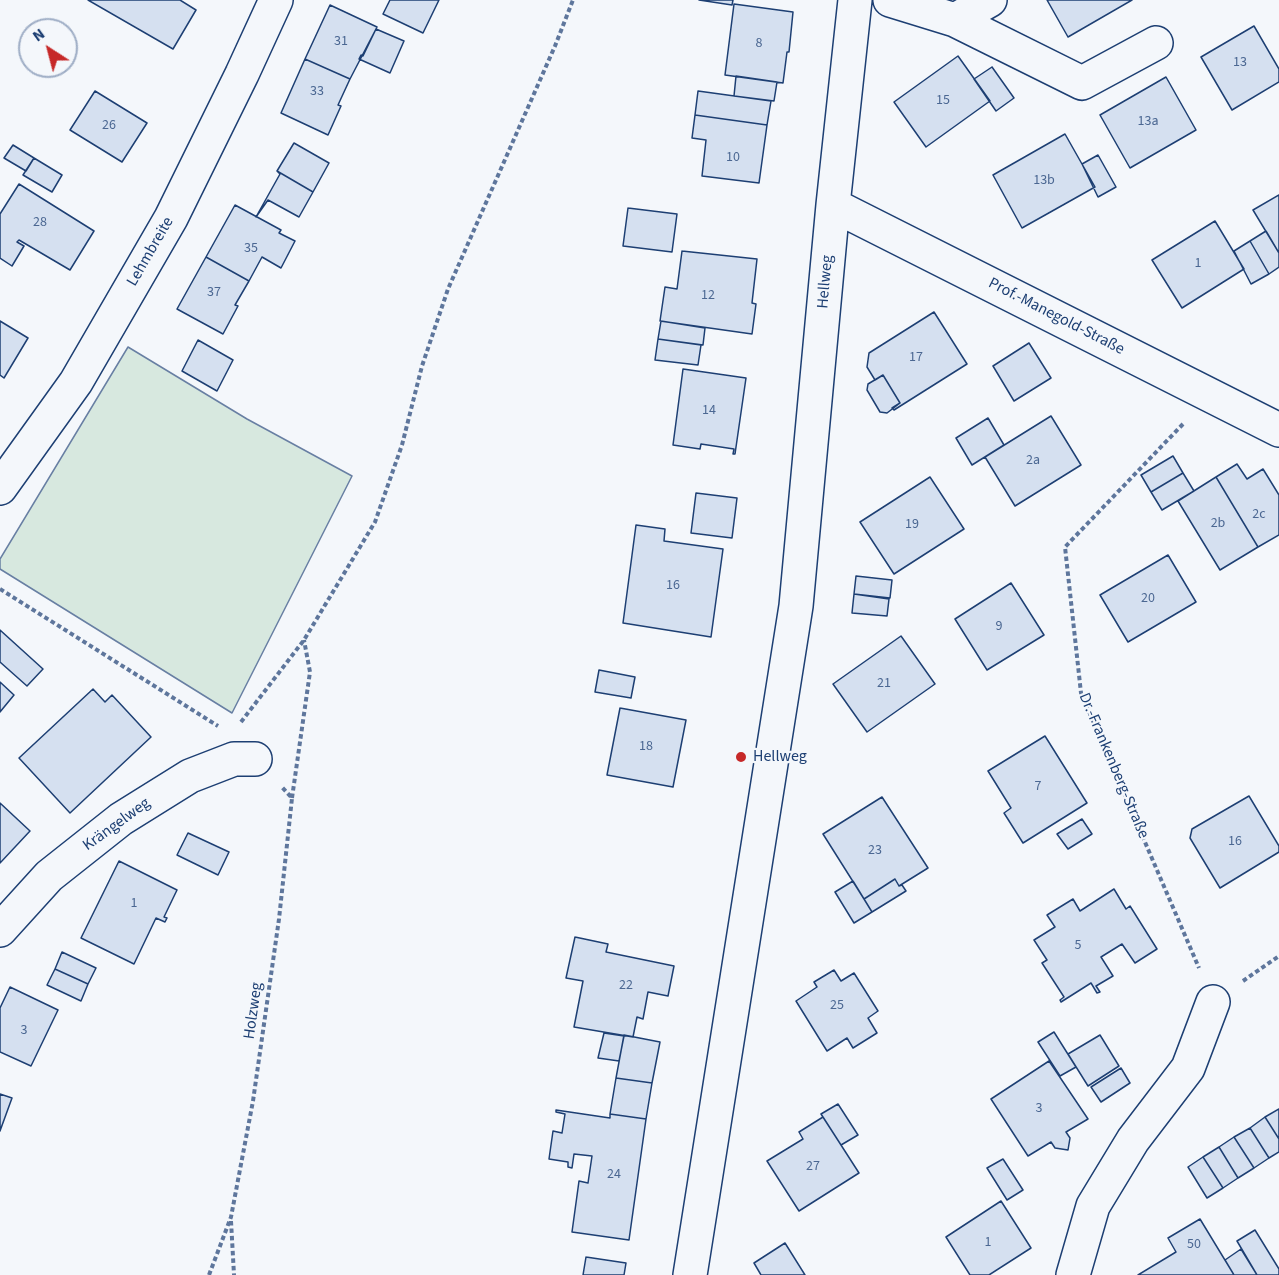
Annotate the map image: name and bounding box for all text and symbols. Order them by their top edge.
north arrow [18,18,78,78]
text: N [28,23,49,47]
house number: 31 [334,34,348,50]
house number: 8 [756,36,762,52]
house number: 13 [1233,55,1247,71]
house number: 33 [310,84,324,100]
house number: 15 [936,93,950,109]
house number: 13a [1138,114,1158,130]
house number: 26 [102,118,116,134]
house number: 10 [726,150,740,166]
house number: 13b [1033,173,1055,189]
street label: Lehmbreite [124,214,178,290]
house number: 28 [33,215,47,231]
house number: 35 [244,241,258,257]
street label: Hellweg [814,254,838,310]
house number: 1 [1195,256,1201,272]
street label: Prof.-Manegold-Straße [985,274,1127,360]
house number: 37 [207,285,221,301]
house number: 12 [701,288,715,304]
house number: 17 [909,350,923,366]
house number: 14 [702,403,716,419]
house number: 2a [1026,453,1040,469]
house number: 2c [1252,507,1266,523]
house number: 2b [1211,516,1225,532]
house number: 19 [905,517,919,533]
house number: 16 [666,578,680,594]
house number: 20 [1141,591,1155,607]
house number: 9 [996,619,1002,635]
house number: 21 [877,676,891,692]
street label: Dr.-Frankenberg-Straße [1074,690,1152,842]
house number: 18 [639,739,653,755]
place label: Hellweg [753,747,807,767]
marker: Hellweg [734,750,748,764]
house number: 7 [1035,779,1041,795]
street label: Krängelweg [80,794,154,856]
house number: 16 [1228,834,1242,850]
house number: 23 [868,843,882,859]
house number: 1 [131,896,137,912]
house number: 5 [1075,938,1081,954]
house number: 22 [619,978,633,994]
street label: Holzweg [241,981,267,1041]
house number: 25 [830,998,844,1014]
house number: 3 [21,1023,27,1039]
house number: 3 [1036,1101,1042,1117]
house number: 27 [806,1159,820,1175]
house number: 24 [607,1167,621,1183]
house number: 1 [985,1235,991,1251]
house number: 50 [1187,1237,1201,1253]

